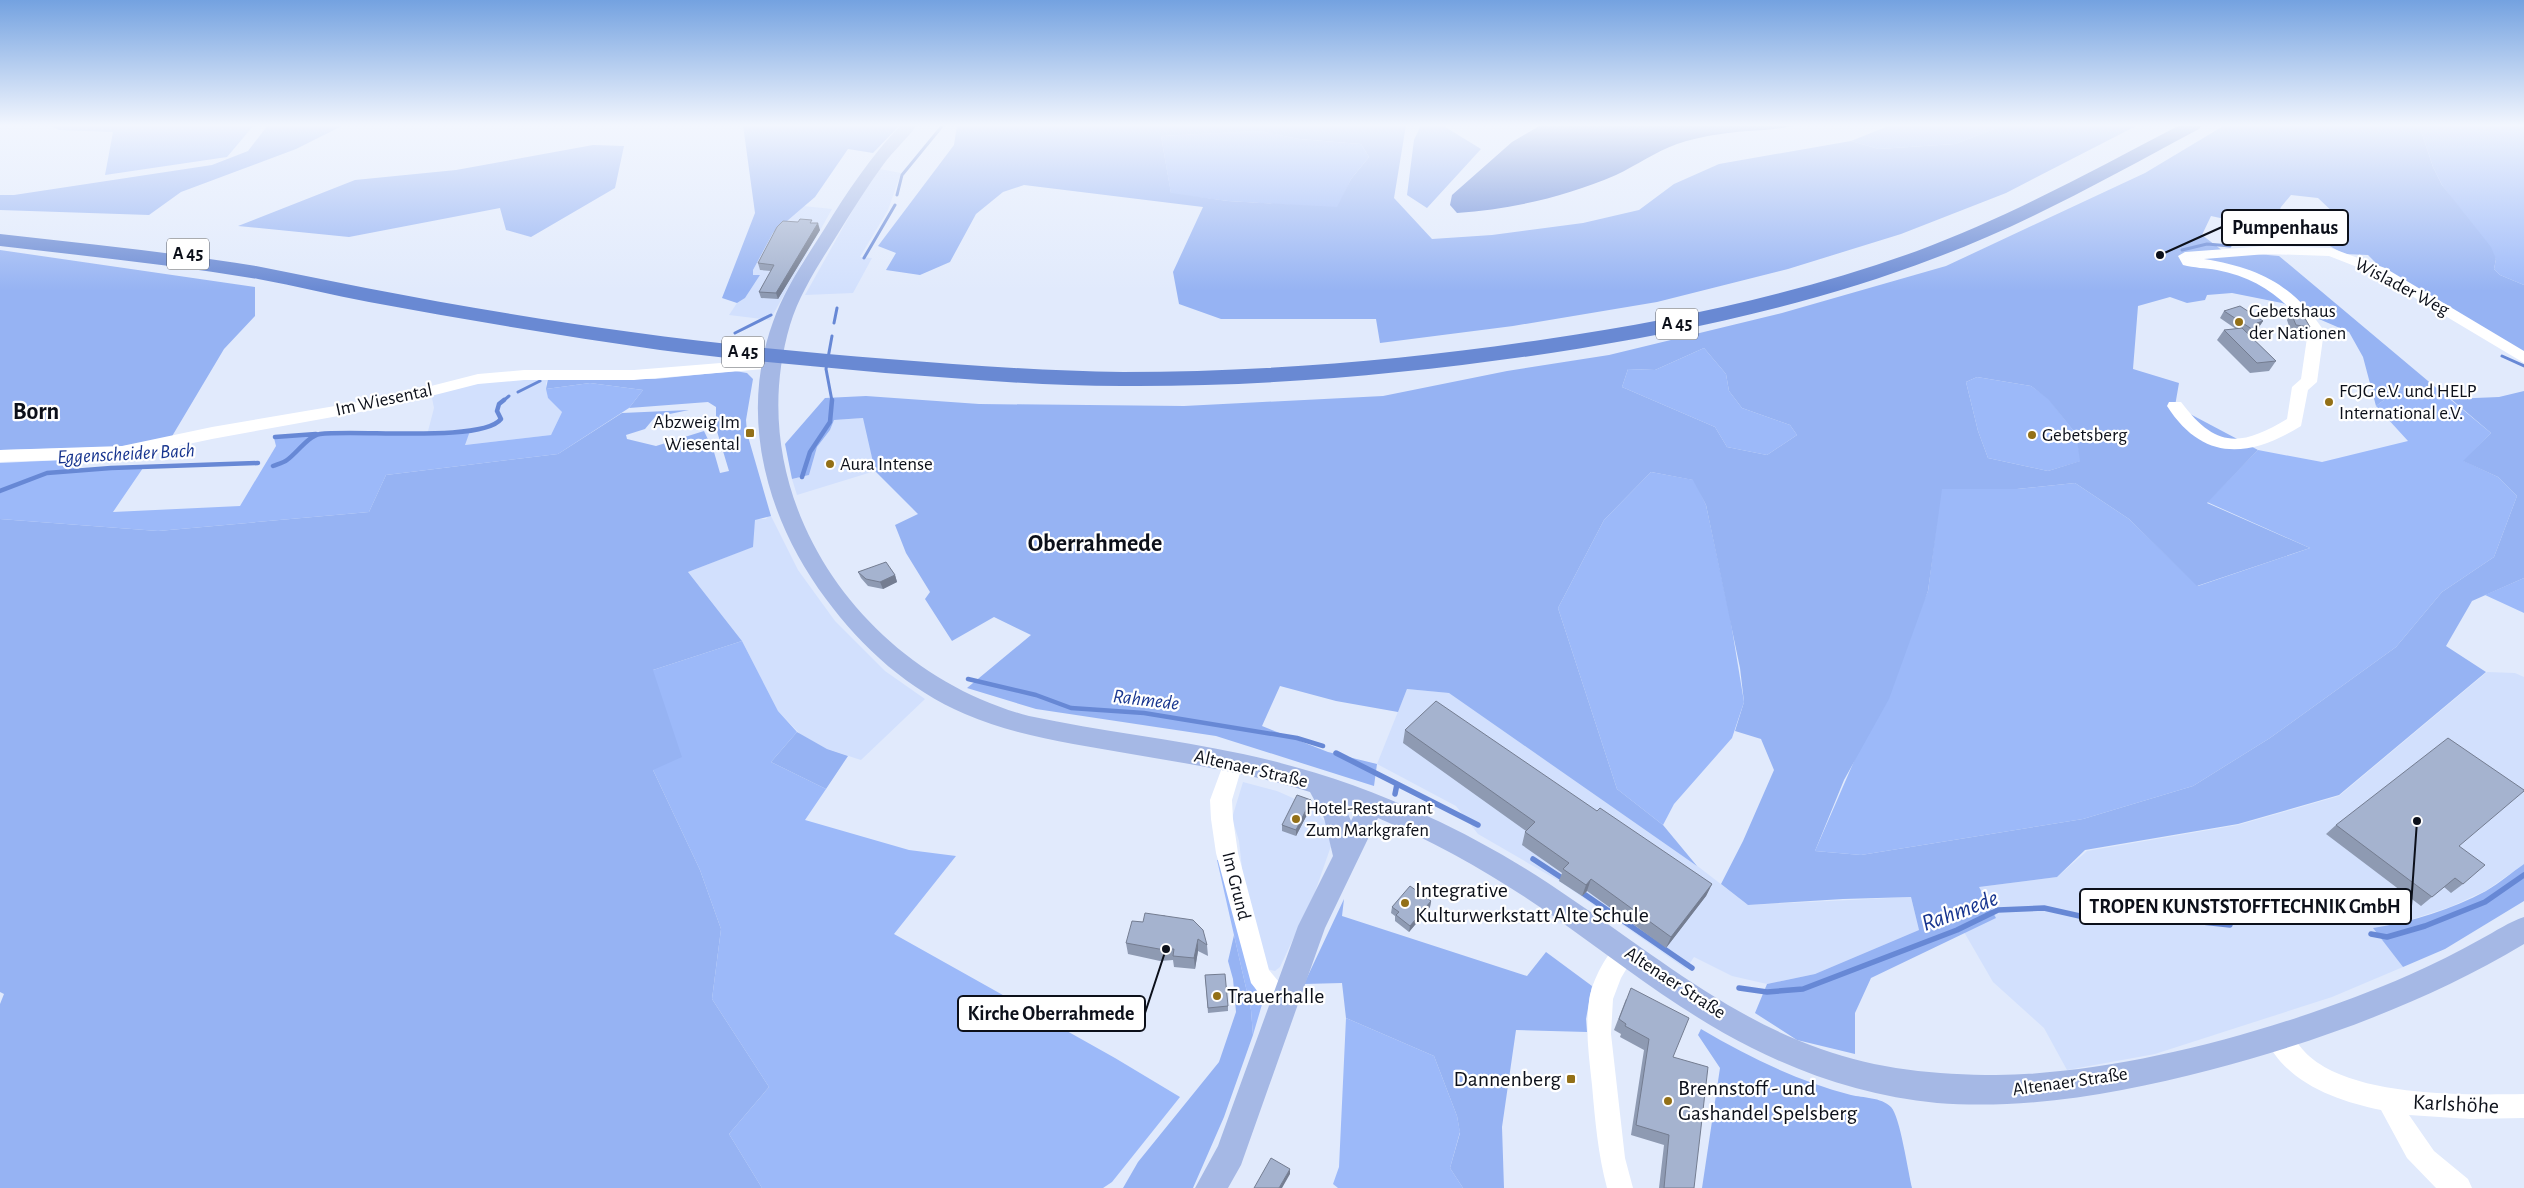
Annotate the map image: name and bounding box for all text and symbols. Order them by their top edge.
callout: Pumpenhaus [2222,210,2348,245]
text: Pumpenhaus [2232,218,2338,238]
road number: A 45 [167,238,209,270]
street label: Wislader Weg [2352,254,2453,320]
place label: Gebetshaus der Nationen [2249,302,2346,343]
road number: A 45 [1656,308,1698,339]
marker: Gebetshaus der Nationen [2233,316,2245,328]
road number: A 45 [722,337,764,368]
street label: Im Wiesental [334,380,434,420]
place label: FCJG e.V. und HELP International e.V. [2339,382,2477,423]
marker: FCJG e.V. und HELP International e.V. [2323,396,2335,408]
district label: Born [13,400,59,424]
place label: Abzweig Im Wiesental [653,413,740,454]
place label: Gebetsberg [2042,426,2128,445]
marker: Abzweig Im Wiesental [744,427,756,439]
marker: Gebetsberg [2026,429,2038,441]
water label: Eggenscheider Bach [57,440,195,468]
place label: Aura Intense [840,455,933,474]
marker: Aura Intense [824,458,836,470]
district label: Oberrahmede [1028,532,1162,556]
water label: Rahmede [1112,686,1181,714]
street label: Altenaer Straße [1192,747,1310,791]
place label: Hotel-Restaurant Zum Markgrafen [1306,799,1433,840]
marker: Hotel-Restaurant Zum Markgrafen [1290,813,1302,825]
street label: Im Grund [1218,850,1254,922]
place label: Integrative Kulturwerkstatt Alte Schule [1415,879,1649,926]
water label: Rahmede [1918,886,2002,936]
callout: TROPEN KUNSTSTOFFTECHNIK GmbH [2080,889,2411,924]
marker: Integrative Kulturwerkstatt Alte Schule [1399,897,1411,909]
text: TROPEN KUNSTSTOFFTECHNIK GmbH [2089,897,2401,917]
street label: Altenaer Straße [1621,943,1729,1023]
place label: Trauerhalle [1227,985,1325,1007]
marker: Trauerhalle [1211,990,1223,1002]
callout: Kirche Oberrahmede [958,996,1145,1031]
text: Kirche Oberrahmede [968,1004,1134,1024]
street label: Altenaer Straße [2011,1065,2129,1099]
place label: Dannenberg [1454,1068,1561,1090]
marker: Dannenberg [1565,1073,1577,1085]
place label: Brennstoff - und Gashandel Spelsberg [1678,1077,1857,1124]
street label: Karlshöhe [2412,1091,2500,1117]
marker: Brennstoff - und Gashandel Spelsberg [1662,1095,1674,1107]

